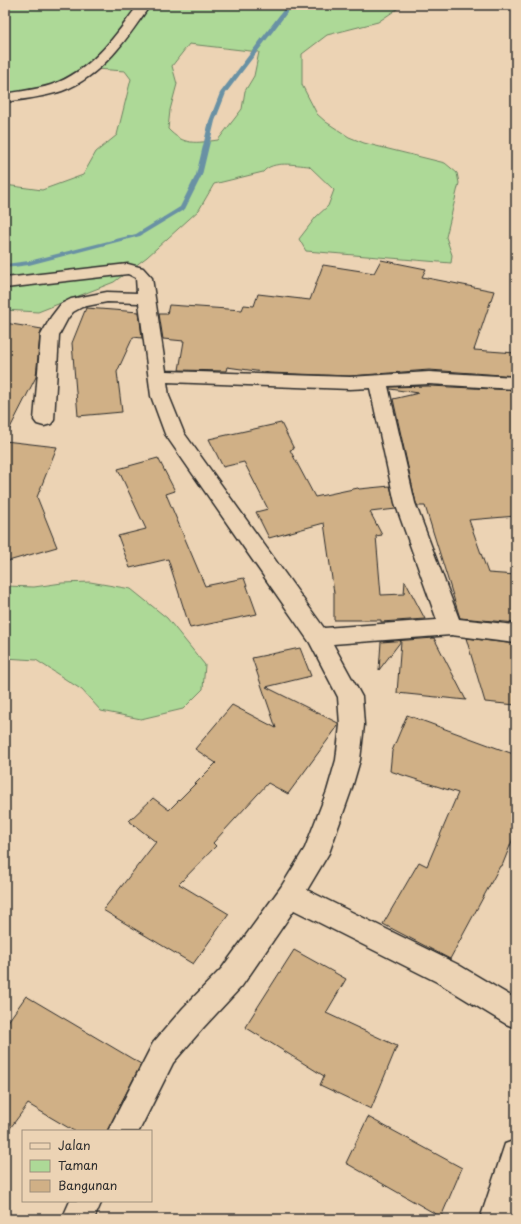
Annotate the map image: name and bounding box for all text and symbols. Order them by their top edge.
legend [22,1130,152,1202]
text: Jalan [58,1136,91,1154]
text: Taman [58,1156,98,1174]
text: Bangunan [58,1176,117,1194]

